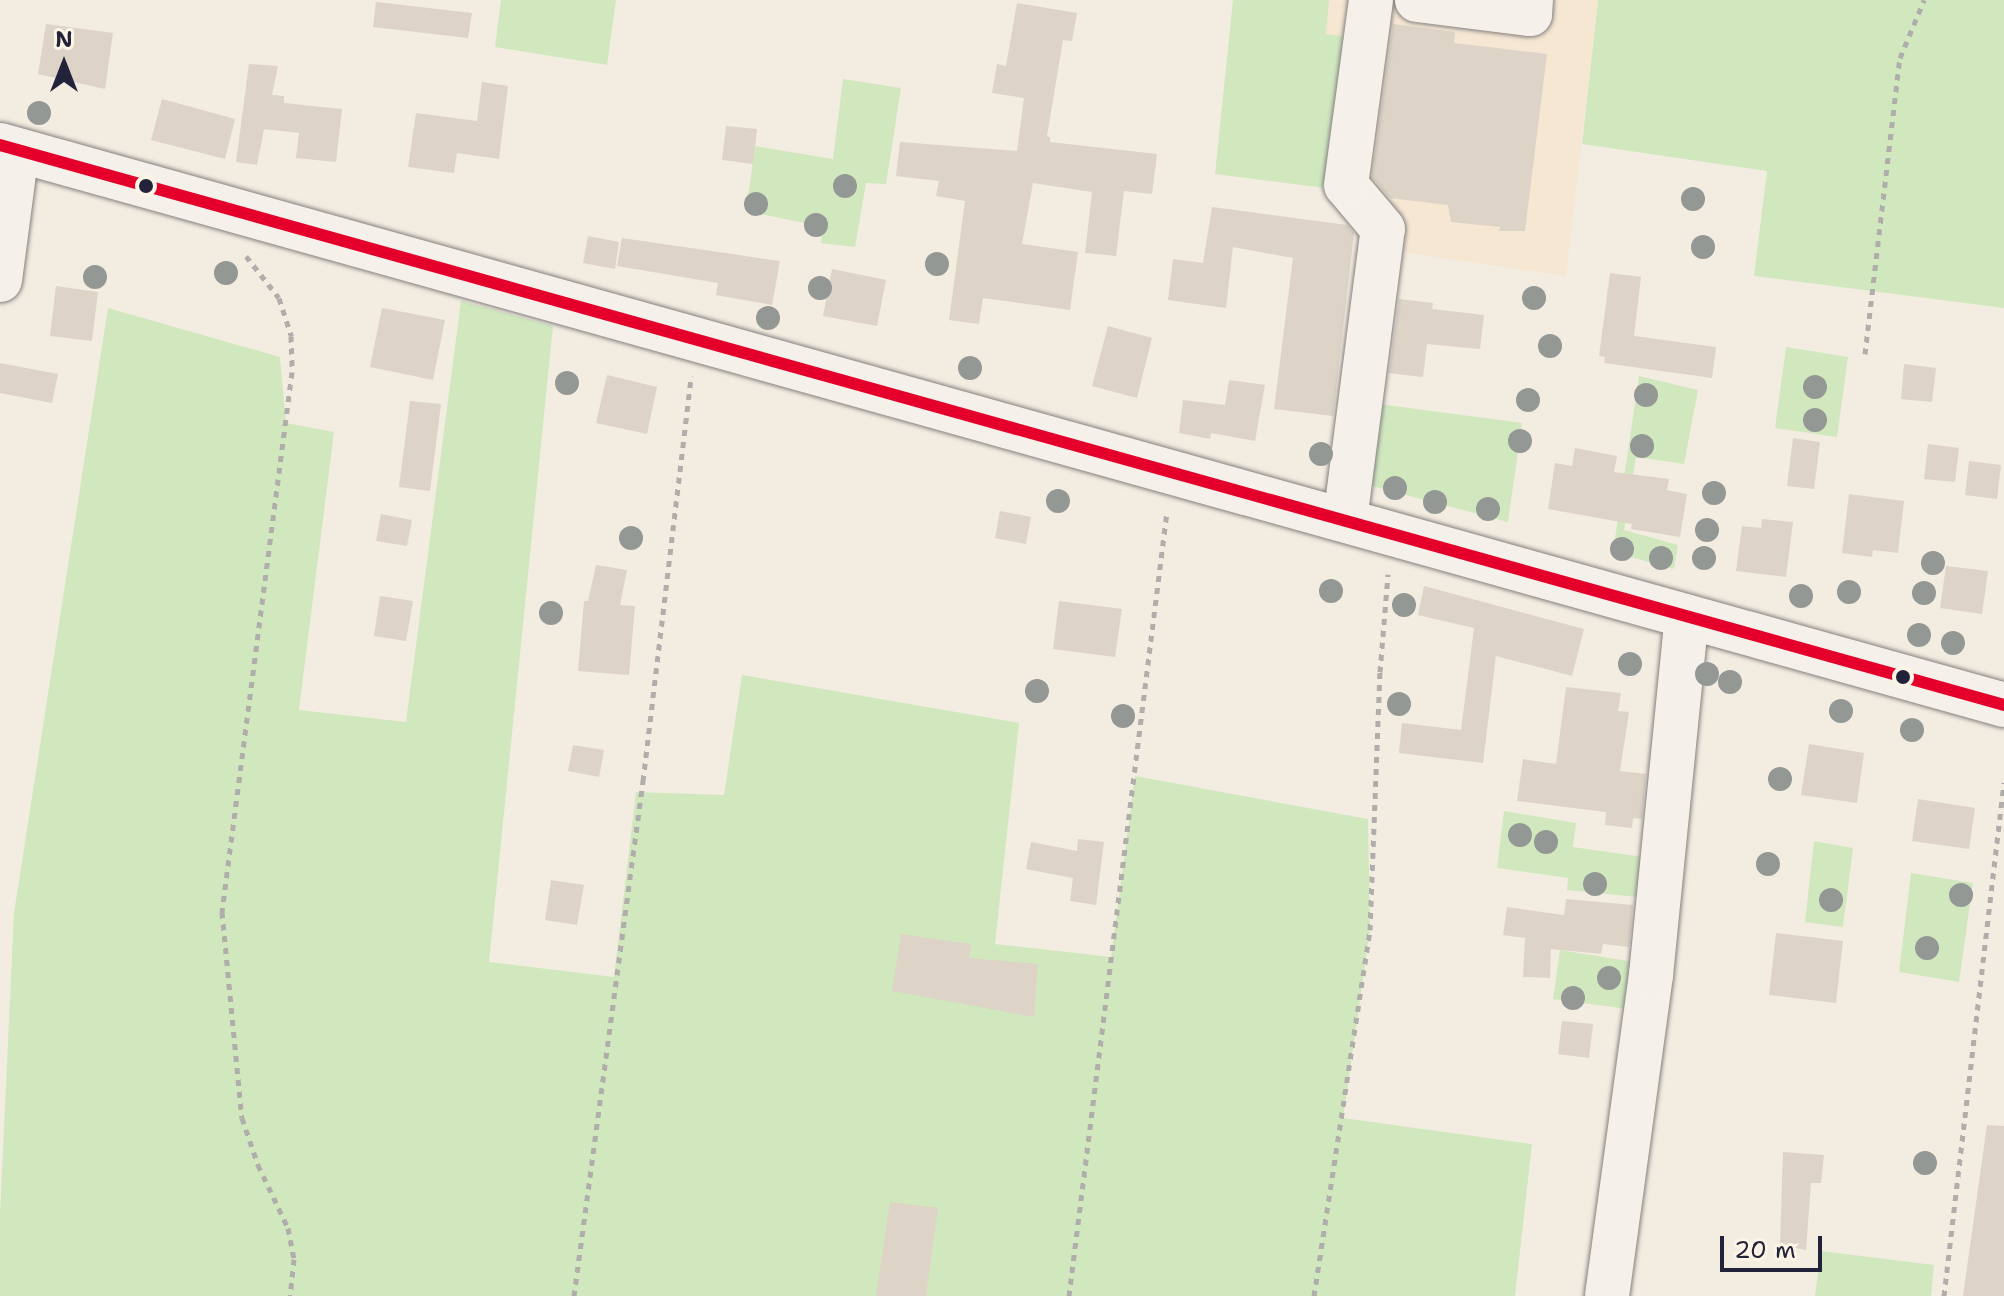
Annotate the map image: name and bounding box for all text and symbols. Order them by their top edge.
north arrow [24,24,104,104]
text: N [55,25,73,54]
unlabelled marker [138,178,154,194]
unlabelled marker [1895,669,1911,685]
scale bar [1724,1220,1826,1270]
text: 20 m [1734,1234,1796,1266]

